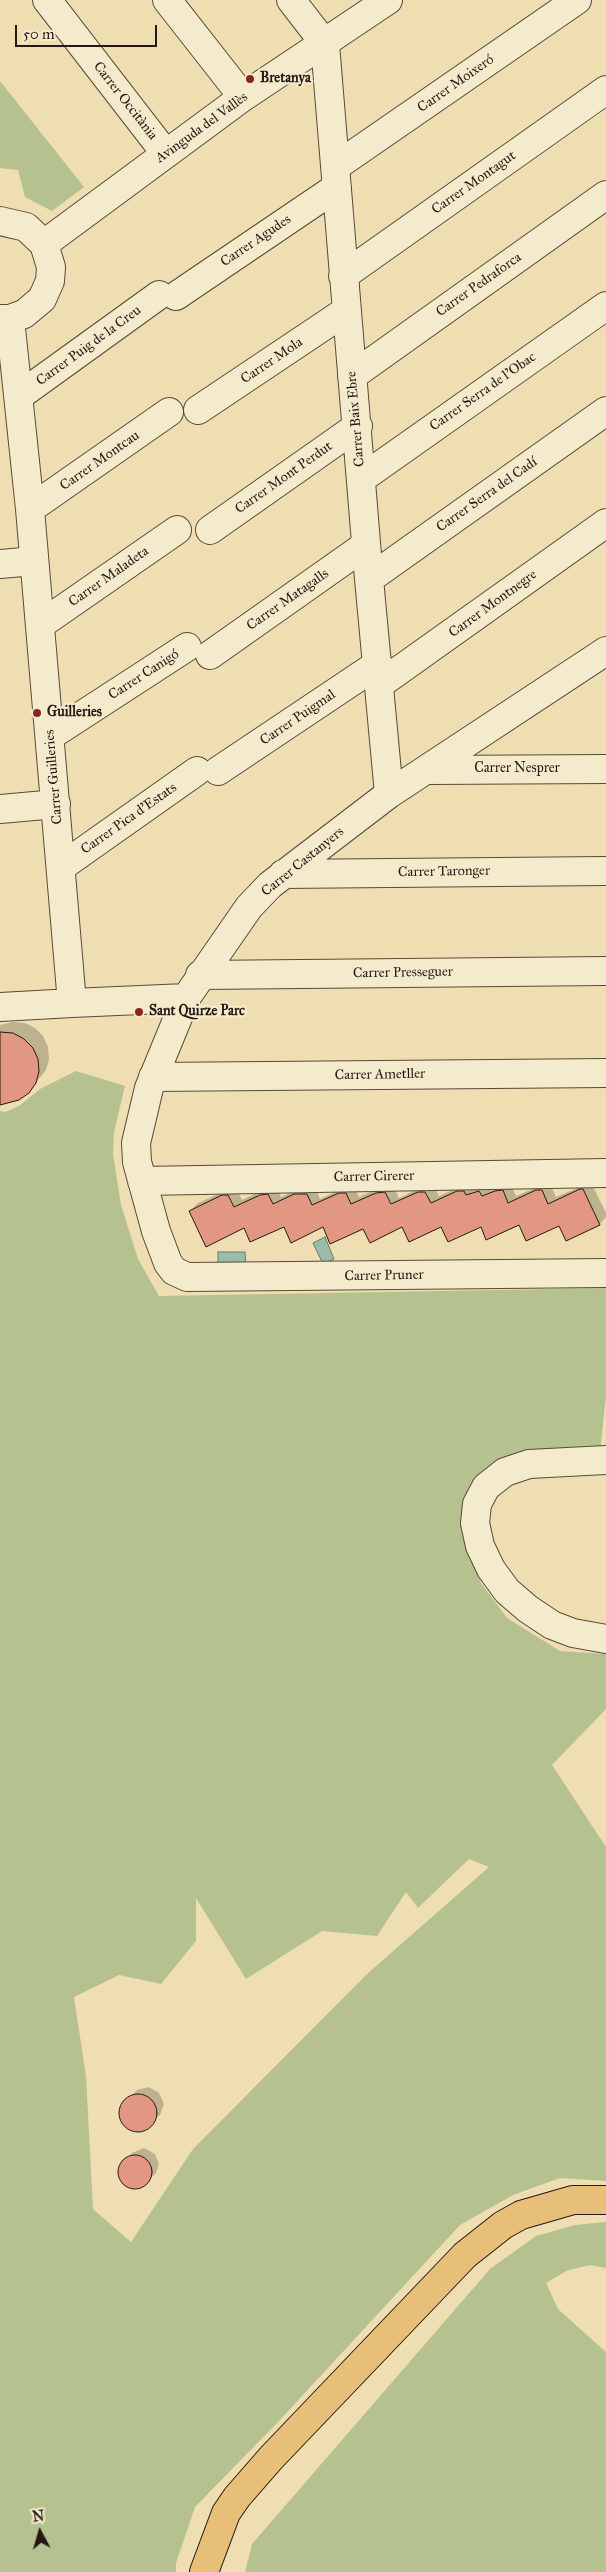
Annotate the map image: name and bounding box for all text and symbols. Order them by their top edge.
scale bar [18,15,160,47]
text: 50 m [23,25,55,43]
street label: Carrer Moixeró [415,51,497,117]
street label: Carrer Occitània [89,59,161,143]
place label: Bretanya [260,71,311,87]
marker: Bretanya [244,73,256,85]
street label: Avinguda del Vallès [153,89,251,167]
street label: Carrer Montagut [429,148,519,218]
street label: Carrer Agudes [218,211,294,271]
street label: Carrer Pedraforca [433,249,525,321]
street label: Carrer Puig de la Creu [33,302,145,390]
street label: Carrer Mola [238,334,306,388]
street label: Carrer Serra de l'Obac [427,349,539,435]
street label: Carrer Baix Ebre [343,370,369,468]
street label: Carrer Montcau [57,427,143,495]
street label: Carrer Mont Perdut [232,438,336,518]
street label: Carrer Serra del Cadí [433,454,541,536]
street label: Carrer Maladeta [66,543,152,611]
street label: Carrer Matagalls [244,566,332,634]
street label: Carrer Montnegre [446,566,540,642]
street label: Carrer Canigó [106,646,182,704]
street label: Carrer Puigmal [257,687,339,749]
place label: Guilleries [47,705,102,721]
marker: Guilleries [31,707,43,719]
street label: Carrer Guilleries [41,729,67,825]
street label: Carrer Nesprer [474,761,560,777]
street label: Carrer Pica d'Estats [78,780,180,858]
street label: Carrer Castanyers [258,824,348,900]
street label: Carrer Taronger [398,863,490,881]
street label: Carrer Presseguer [353,964,453,982]
place label: Sant Quirze Parc [149,1004,245,1020]
marker: Sant Quirze Parc [133,1006,145,1018]
street label: Carrer Ametller [335,1066,425,1084]
street label: Carrer Cirerer [334,1168,414,1186]
street label: Carrer Pruner [344,1267,424,1285]
north arrow [15,2507,65,2557]
text: N [32,2508,45,2526]

